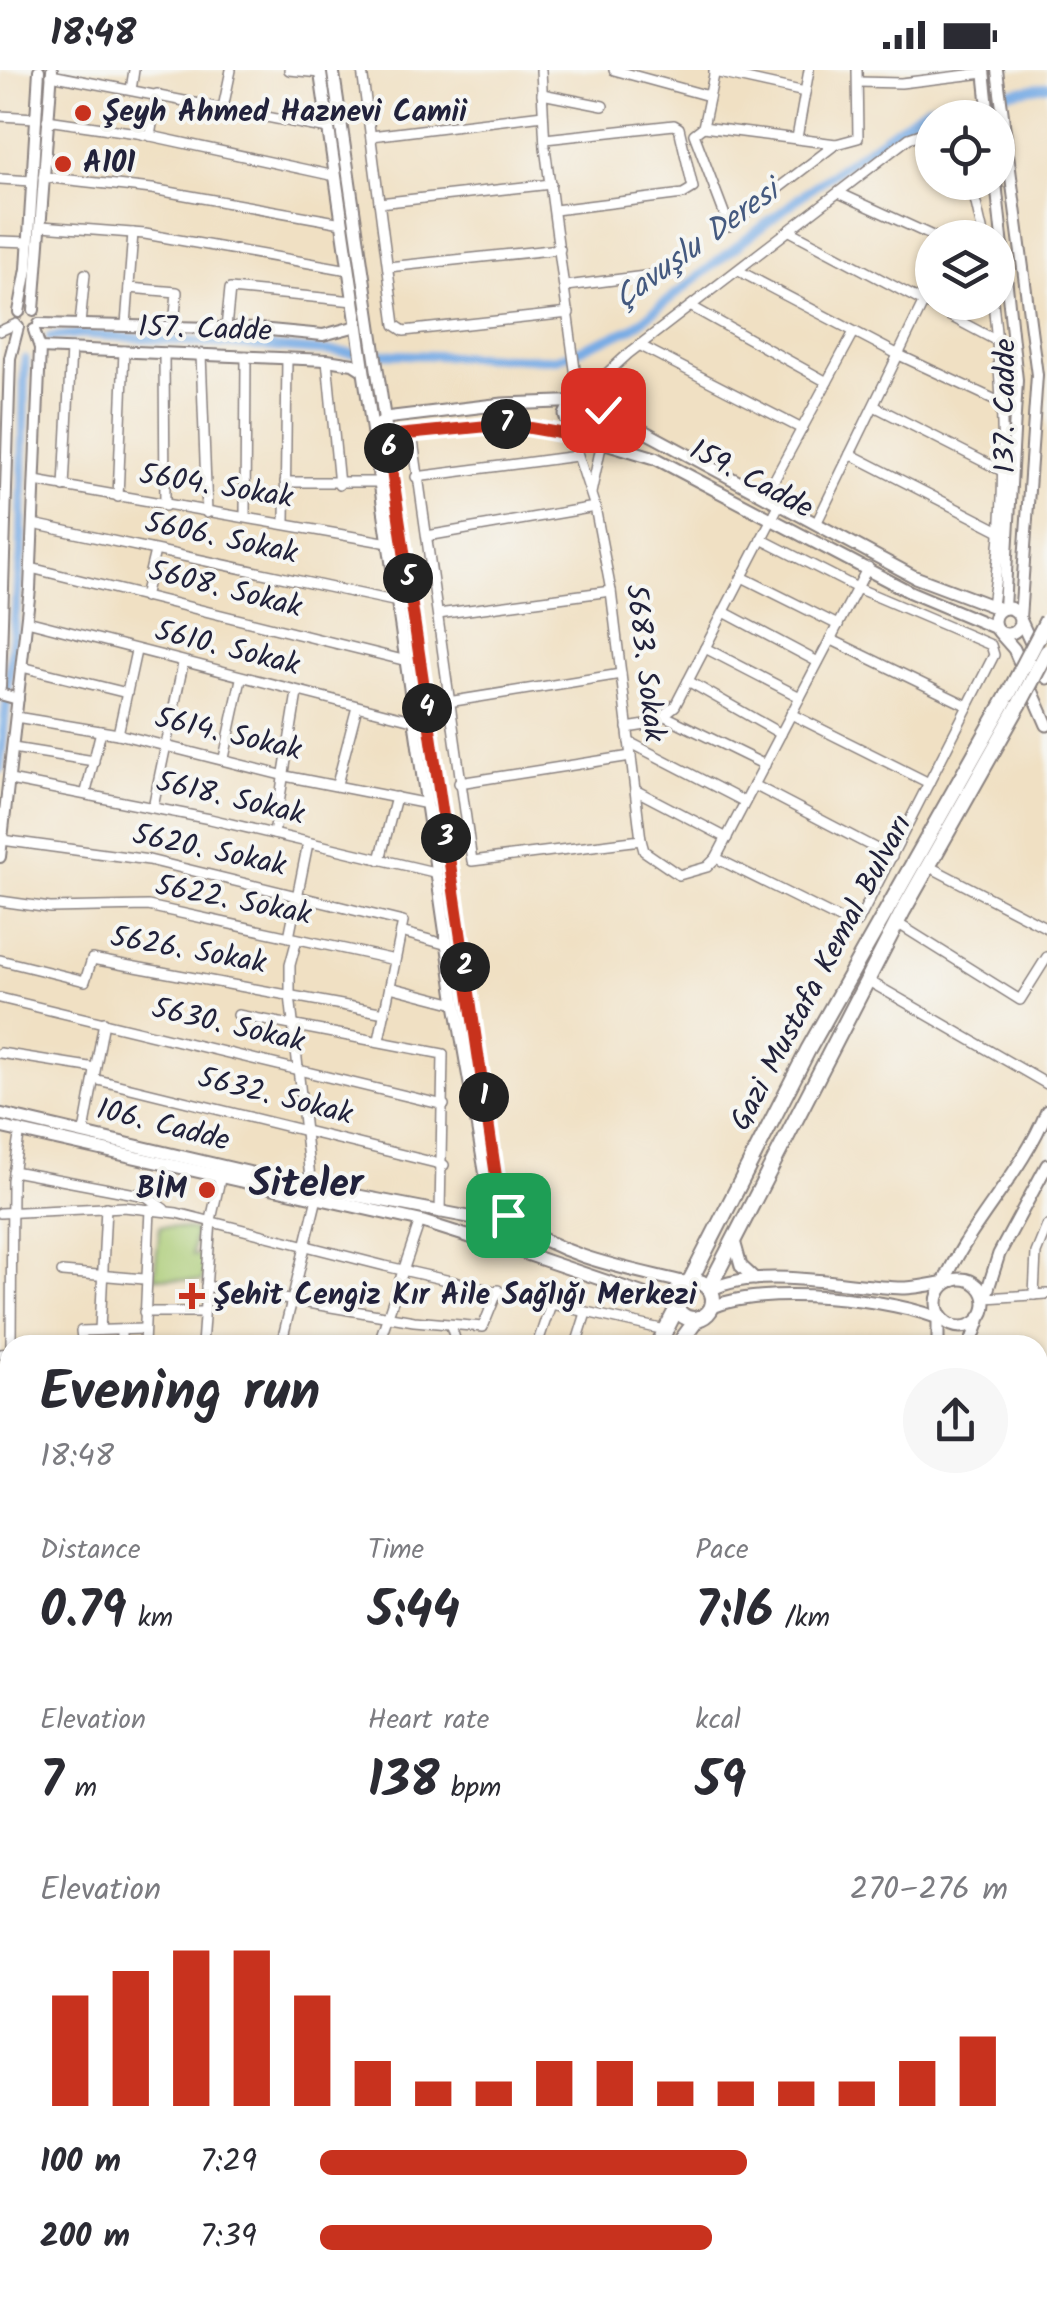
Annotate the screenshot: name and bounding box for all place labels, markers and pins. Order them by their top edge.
place label: Şeyh Ahmed Haznevi Camii [103,89,468,137]
marker: Şeyh Ahmed Haznevi Camii [72,102,94,124]
place label: A101 [83,140,135,188]
marker: A101 [52,153,74,175]
pin [561,368,646,453]
pin: 7 [481,399,531,449]
pin: 6 [364,423,414,473]
pin: 5 [383,553,433,603]
pin: 4 [402,683,452,733]
pin: 3 [421,813,471,863]
pin: 2 [440,942,490,992]
pin: 1 [459,1072,509,1122]
place label: BİM [136,1166,187,1214]
pin [466,1173,551,1258]
marker: BİM [196,1179,218,1201]
place label: Şehit Cengiz Kır Aile Sağlığı Merkezi [214,1272,698,1320]
marker: Şehit Cengiz Kır Aile Sağlığı Merkezi [179,1283,205,1309]

